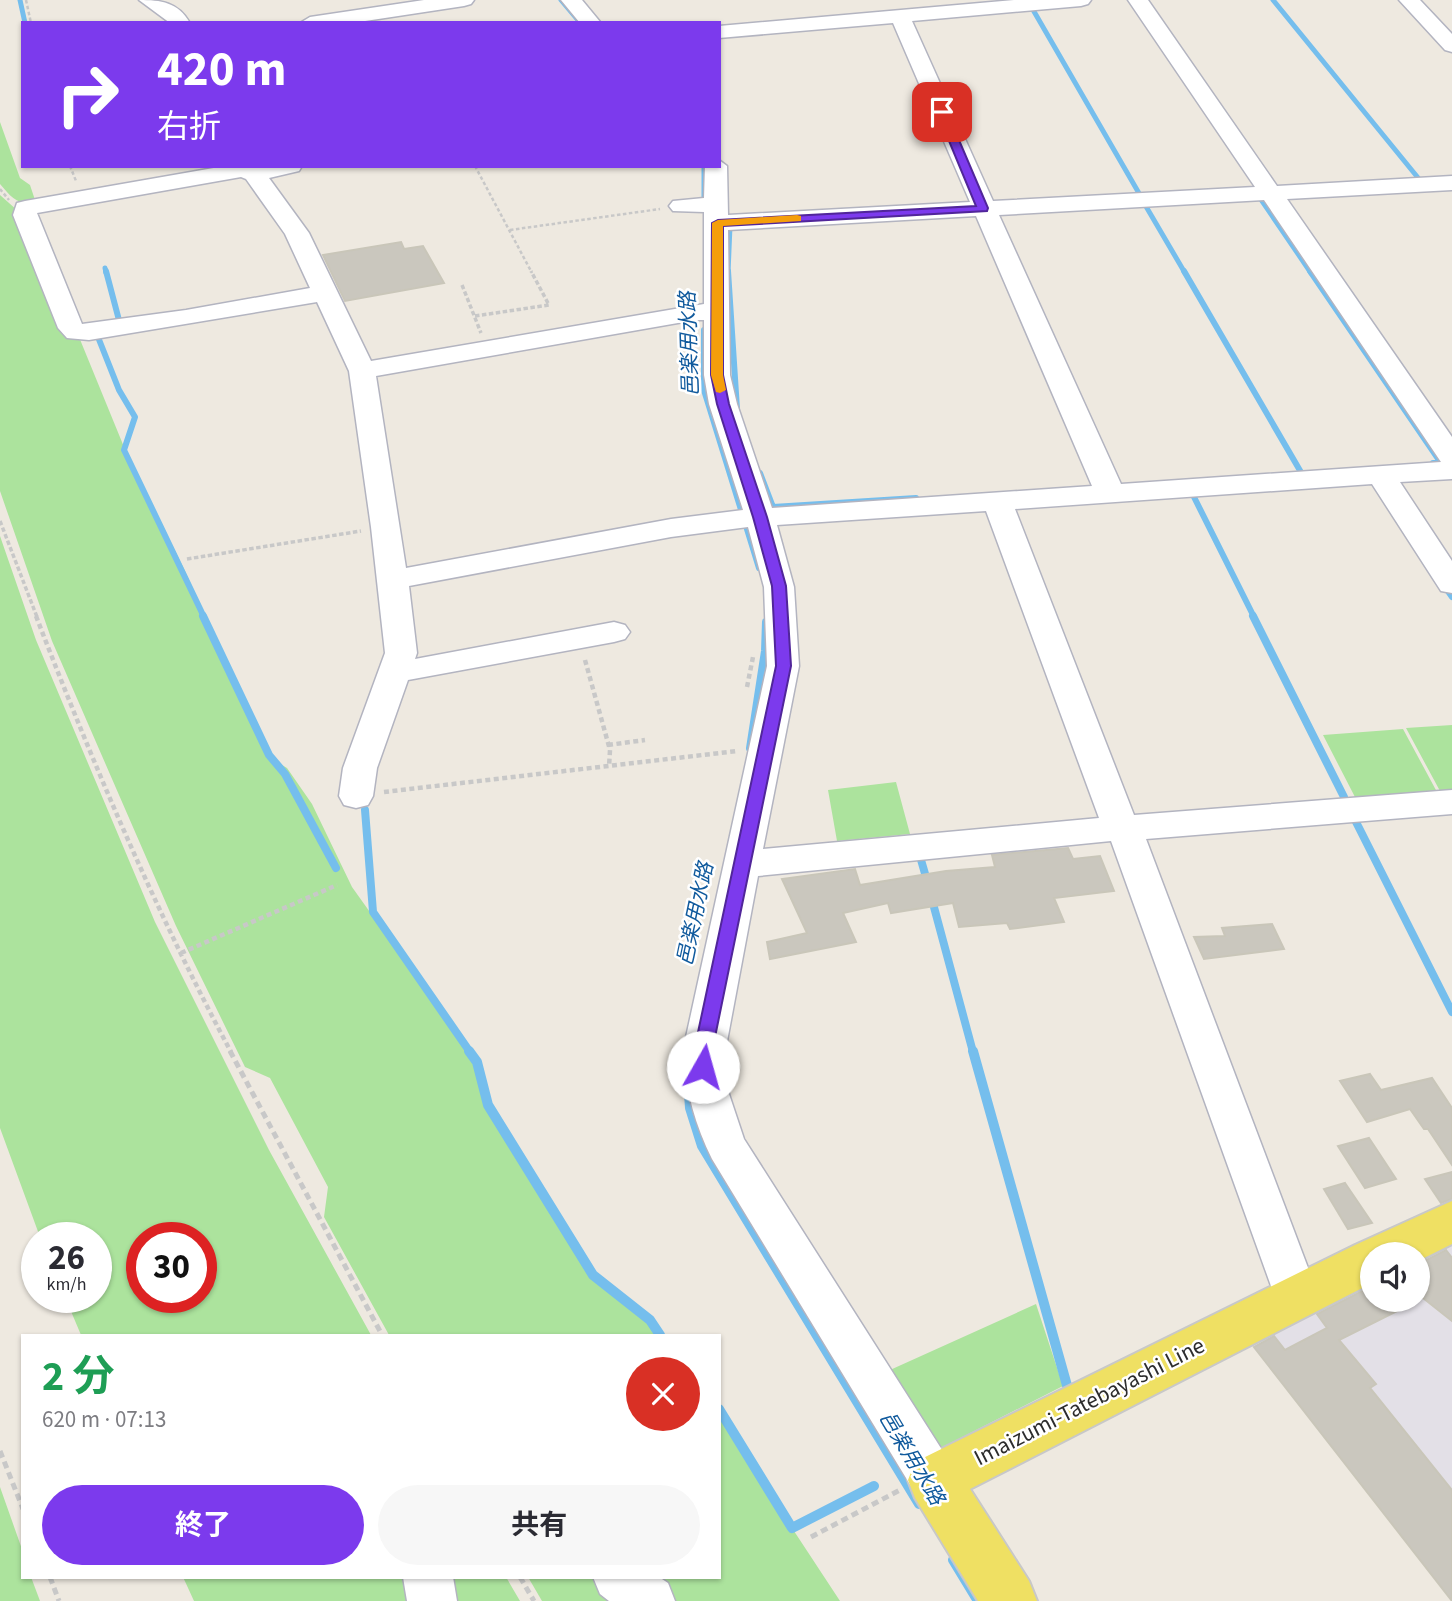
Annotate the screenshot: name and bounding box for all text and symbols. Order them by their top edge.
text: 420 m [157,35,286,105]
icon: right [42,49,133,140]
pin [912,82,972,142]
icon: arrive [923,93,961,131]
text: 右折 [157,104,221,150]
water label: 邑楽用水路 [672,289,706,397]
water label: 邑楽用水路 [669,858,721,968]
position arrow [666,1030,740,1104]
speed limit sign: 30 [126,1222,217,1313]
text: 26 [48,1233,85,1283]
map controls [1360,1242,1430,1312]
button: sound [1360,1242,1430,1312]
text: km/h [47,1272,86,1297]
street label: Imaizumi-Tatebayashi Line [968,1329,1210,1474]
text: 2 分 [42,1347,115,1407]
button: close [626,1357,700,1431]
text: 620 m · 07:13 [42,1403,166,1436]
water label: 邑楽用水路 [872,1405,953,1512]
button: 終了 [42,1485,364,1565]
button: 共有 [378,1485,700,1565]

